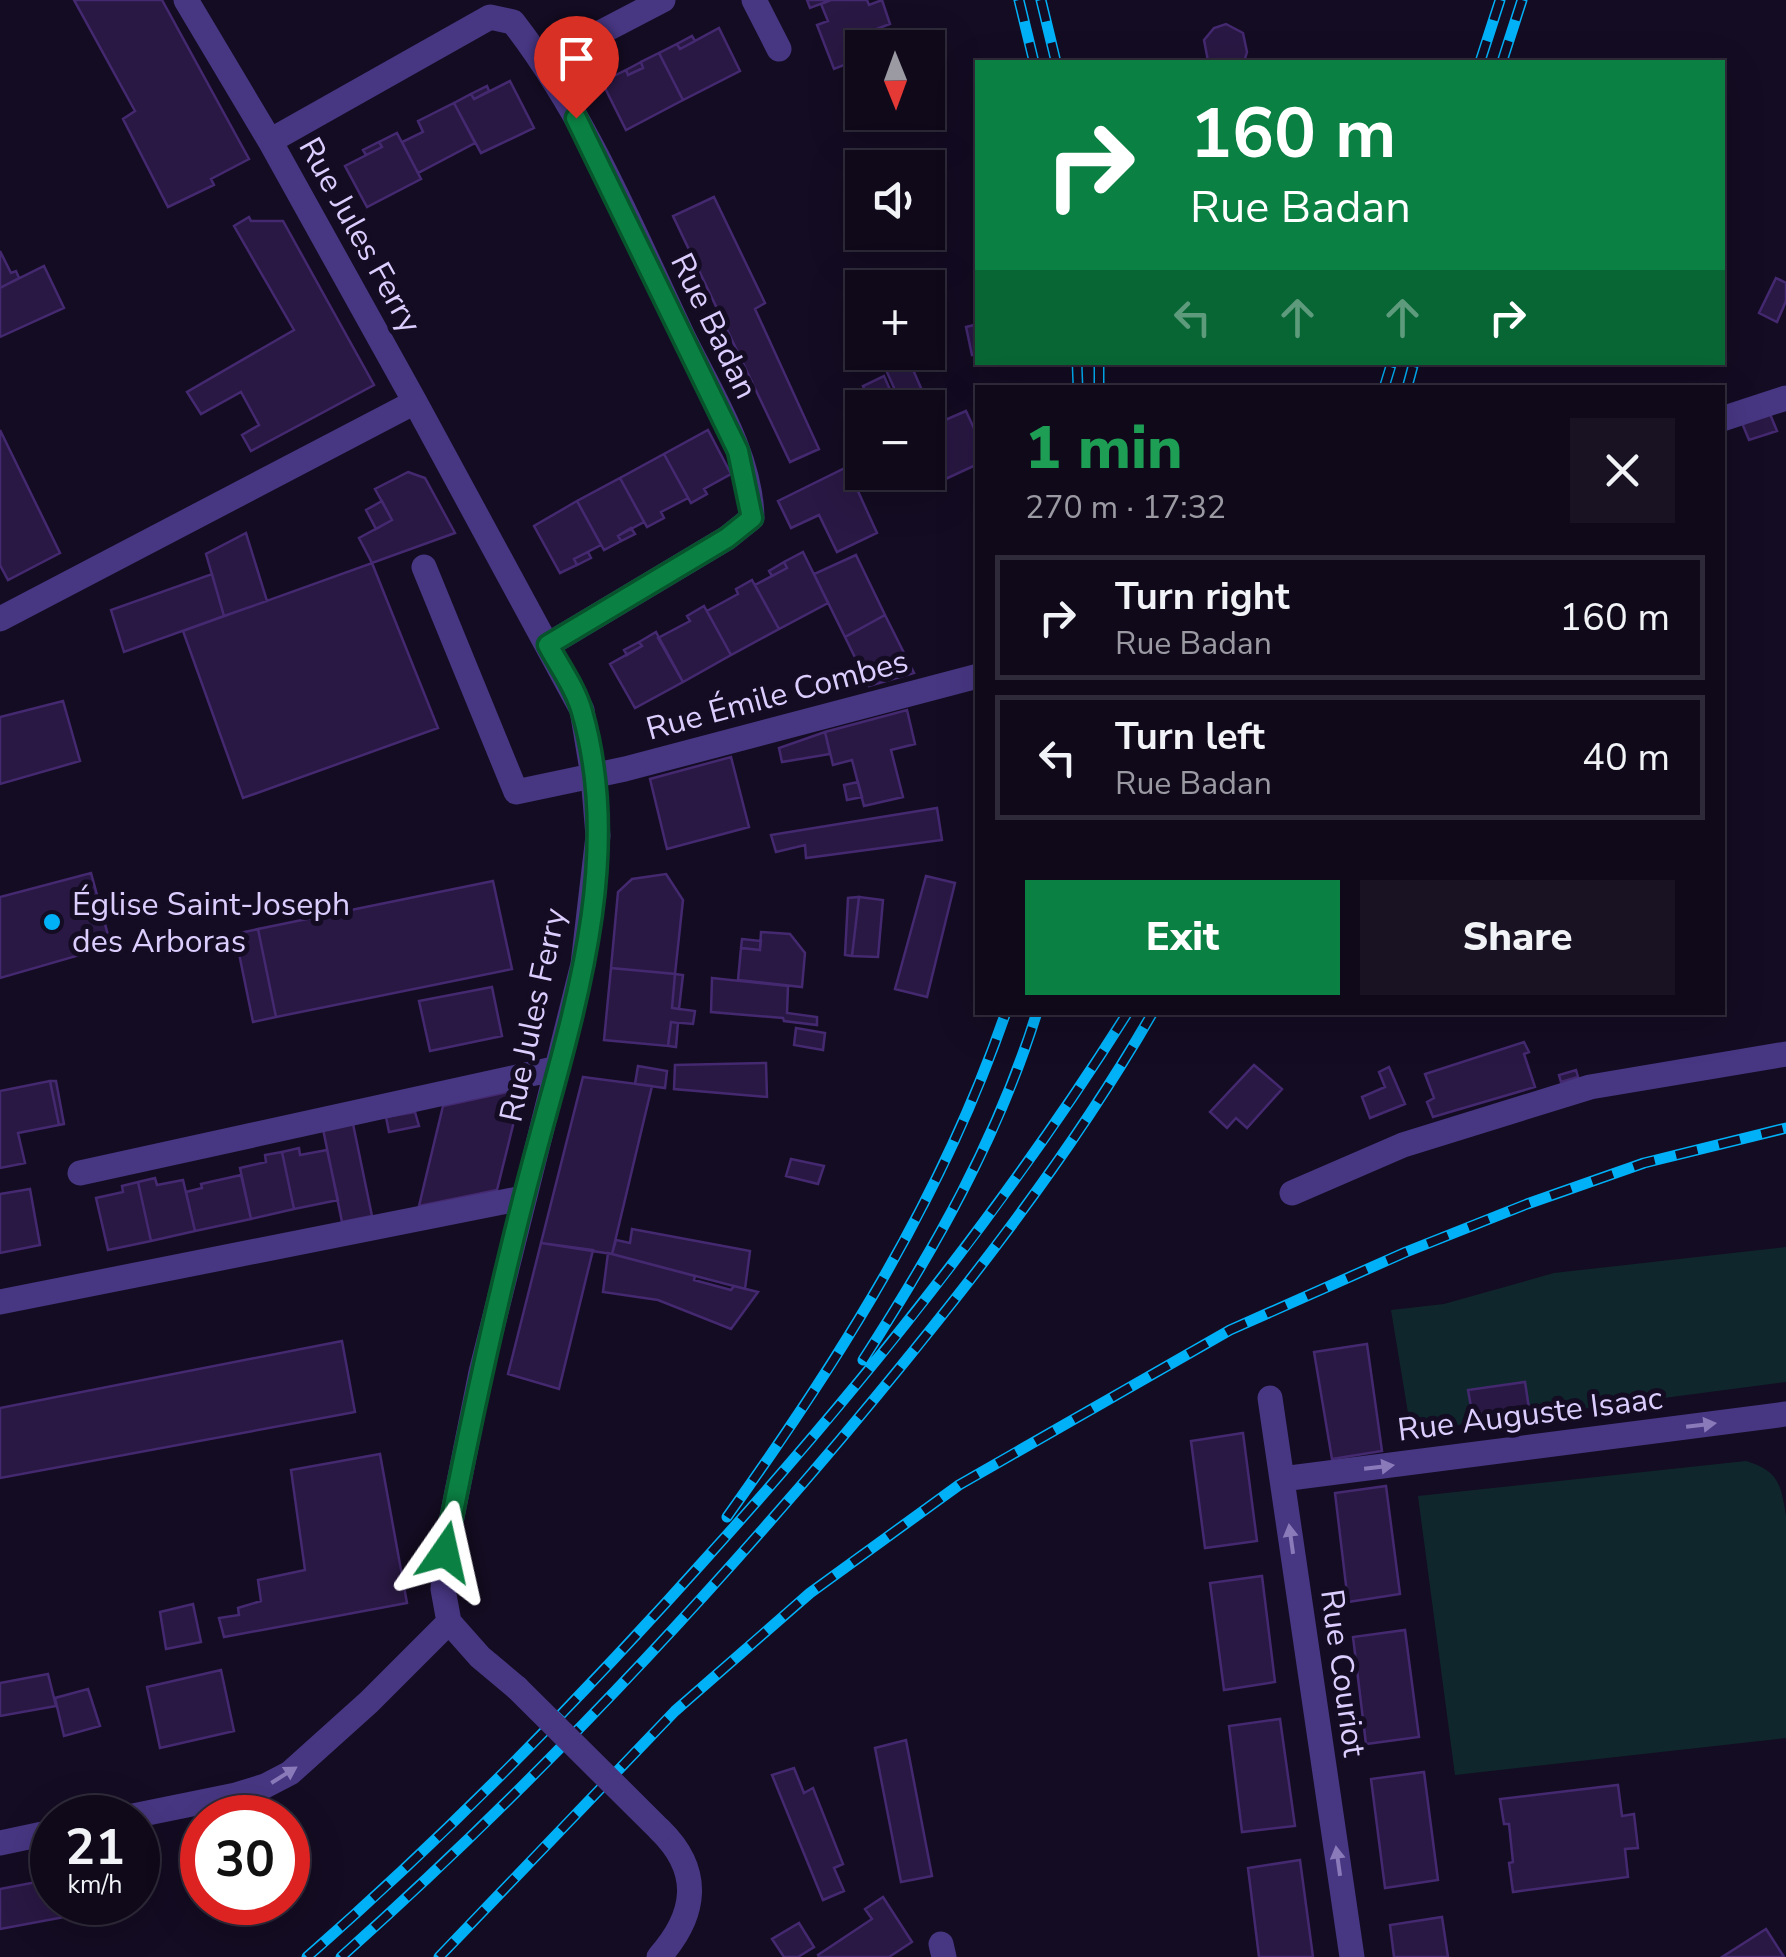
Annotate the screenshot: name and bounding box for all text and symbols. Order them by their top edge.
pin [534,16,619,119]
north arrow [845,30,945,130]
map controls [845,30,945,490]
icon: arrive [549,31,604,86]
text: 160 m [1190,86,1396,182]
icon: right [1025,100,1155,230]
street label: Rue Jules Ferry [289,130,432,341]
button: sound [845,150,945,250]
text: Rue Badan [1190,177,1411,238]
street label: Rue Badan [660,246,768,406]
button: + [845,270,945,370]
icon: left [1165,290,1220,345]
icon: ahead [1270,290,1325,345]
icon: ahead [1375,290,1430,345]
icon: right [1480,290,1535,345]
button: − [845,390,945,490]
text: 1 min [1025,407,1183,489]
button: close [1570,418,1675,523]
text: 270 m · 17:32 [1025,486,1226,529]
text: Turn right [1115,571,1290,622]
icon: right [1030,590,1085,645]
text: 160 m [1559,592,1670,643]
text: Rue Badan [1115,622,1272,665]
street label: Rue Émile Combes [641,639,913,751]
text: Turn left [1115,711,1265,762]
icon: left [1030,730,1085,785]
text: 40 m [1582,732,1670,783]
text: Rue Badan [1115,762,1272,805]
button: Exit [1025,880,1340,995]
button: Share [1360,880,1675,995]
place label: Église Saint-Joseph des Arboras [72,883,350,963]
street label: Rue Jules Ferry [489,904,577,1126]
marker: Église Saint-Joseph des Arboras [41,911,63,933]
street label: Rue Auguste Isaac [1395,1376,1665,1452]
one-way arrow [1686,1417,1717,1433]
one-way arrow [1363,1459,1395,1475]
position arrow [393,1500,497,1604]
one-way arrow [1282,1523,1298,1554]
street label: Rue Couriot [1310,1587,1376,1760]
one-way arrow [270,1766,297,1785]
speed limit sign: 30 [180,1795,310,1925]
text: 21 [65,1813,125,1882]
one-way arrow [1329,1844,1345,1876]
text: km/h [67,1868,123,1902]

